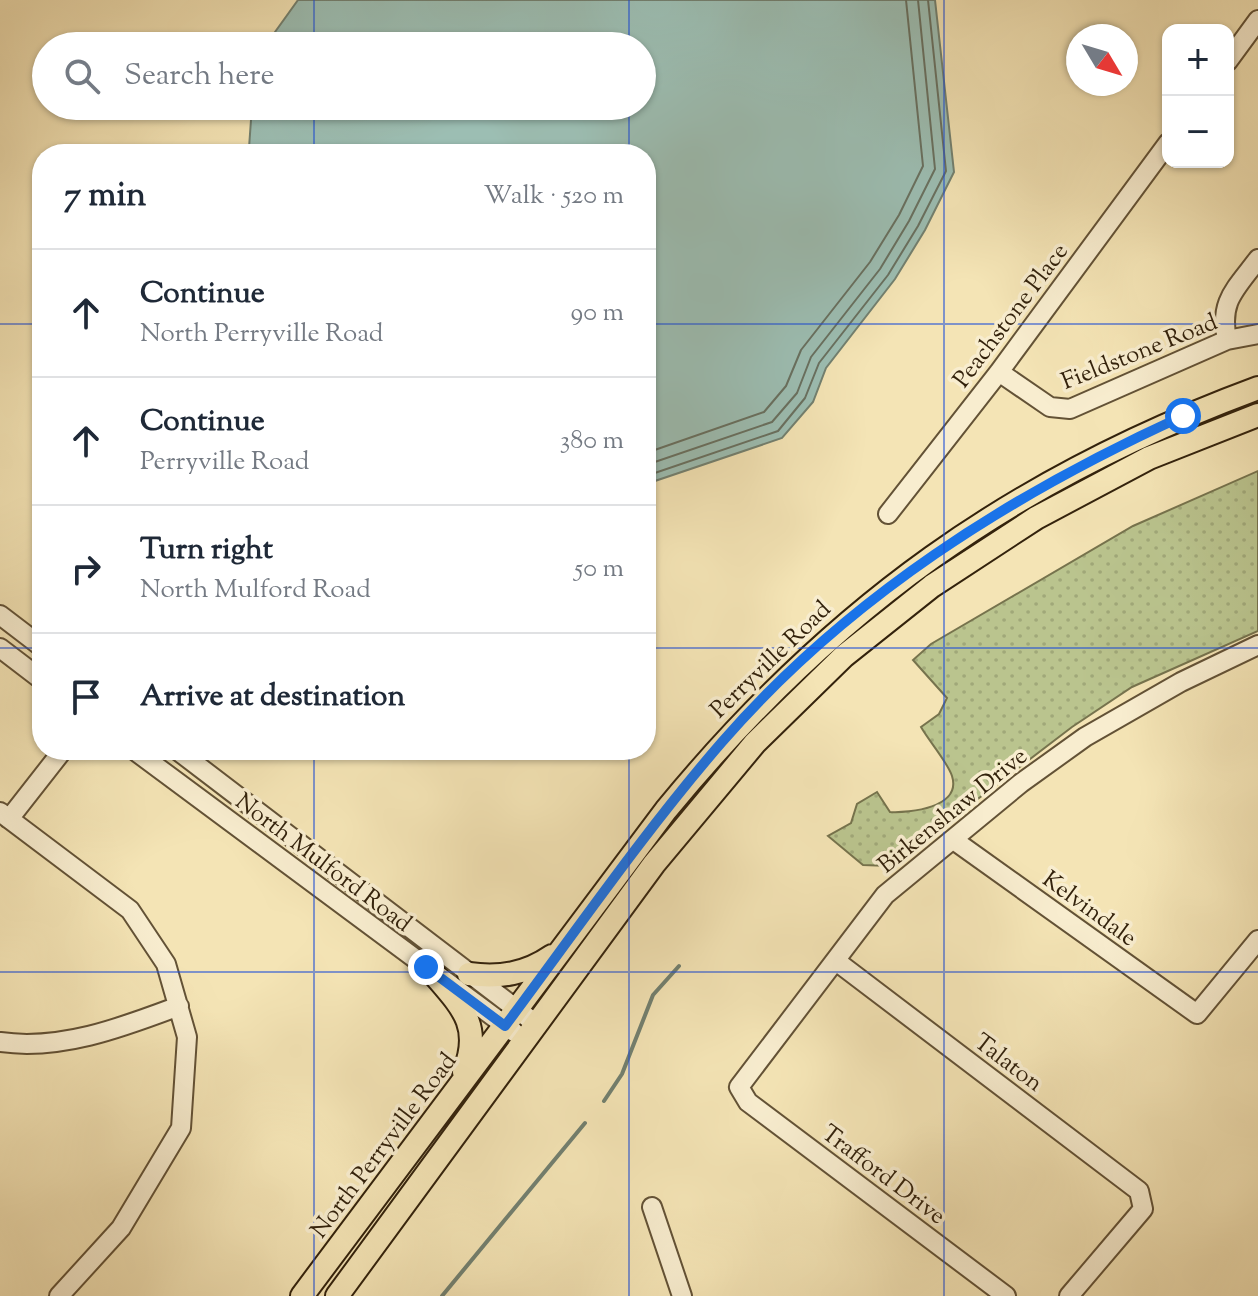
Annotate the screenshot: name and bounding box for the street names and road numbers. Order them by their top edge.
street label: Peachstone Place [946,237,1077,396]
street label: Fieldstone Road [1057,306,1223,400]
street label: Perryville Road [703,594,840,727]
street label: Birkenshaw Drive [871,741,1035,883]
street label: North Mulford Road [227,786,418,942]
street label: Kelvindale [1035,864,1143,956]
street label: Talaton [966,1026,1050,1101]
street label: North Perryville Road [303,1046,466,1246]
street label: Trafford Drive [814,1118,952,1234]

